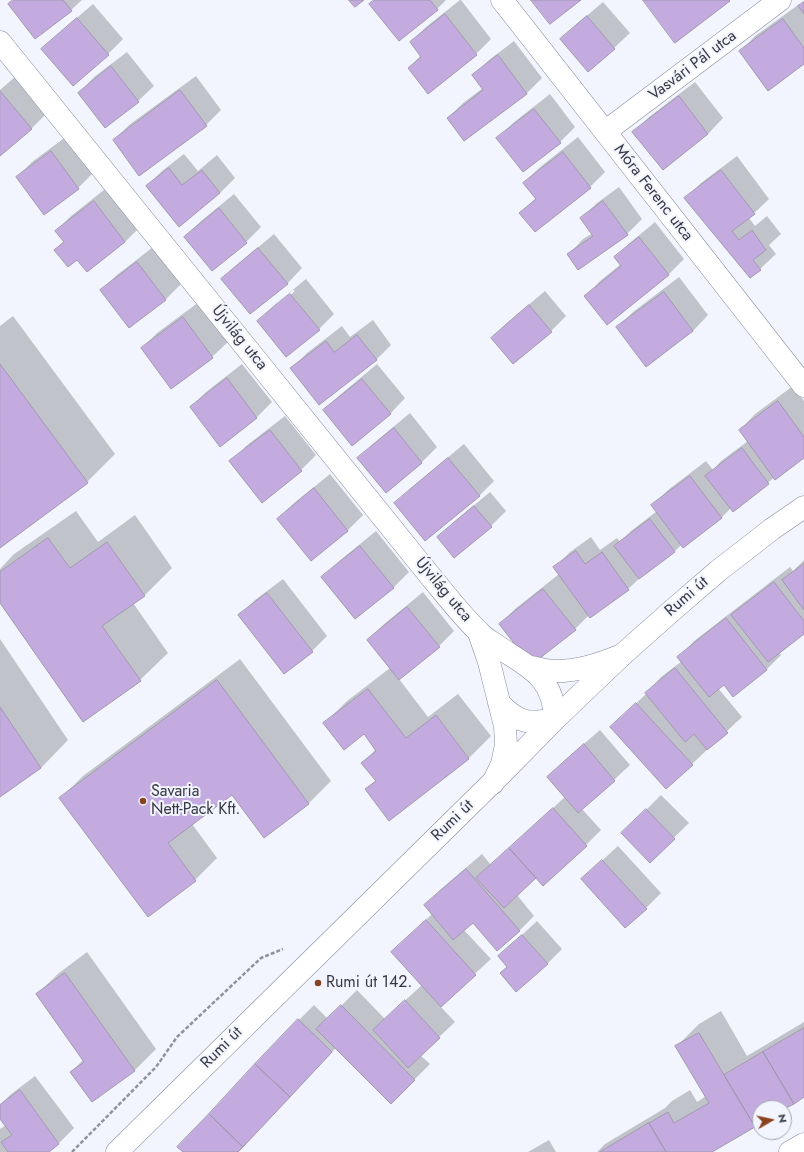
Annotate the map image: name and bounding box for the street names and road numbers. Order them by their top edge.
street label: Vasvári Pál utca [645,27,741,105]
street label: Móra Ferenc utca [609,141,697,245]
street label: Újvilág utca [207,302,271,374]
street label: Újvilág utca [411,554,475,626]
street label: Rumi út [661,573,713,621]
street label: Rumi út [428,796,478,846]
street label: Rumi út [197,1023,247,1073]

